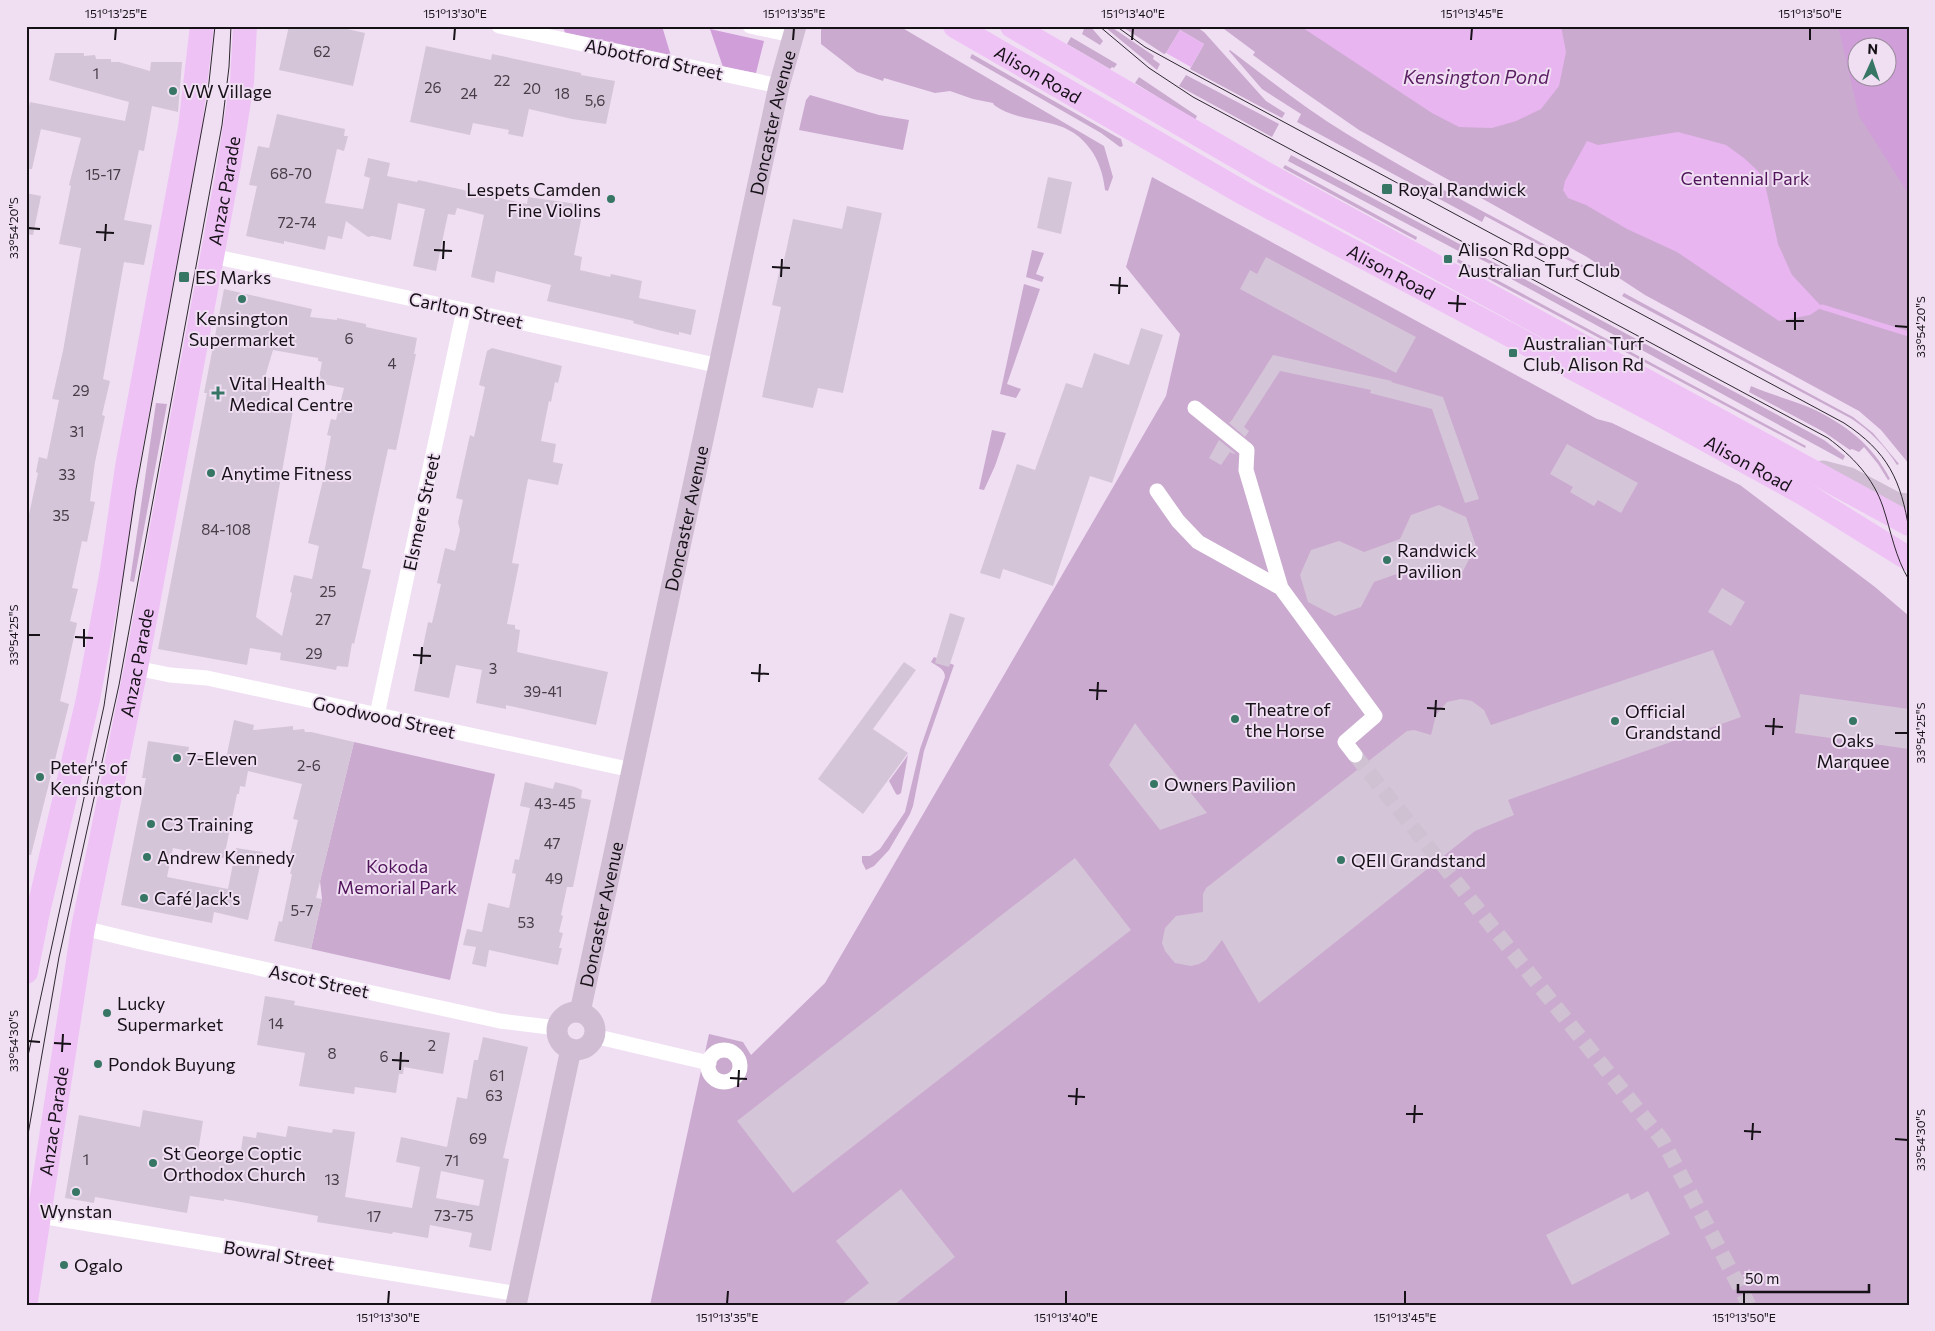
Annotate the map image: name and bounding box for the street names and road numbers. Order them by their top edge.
street label: Abbotford Street [583,34,725,84]
street label: Alison Road [991,40,1085,108]
street label: Doncaster Avenue [745,47,800,197]
street label: Anzac Parade [203,135,244,247]
street label: Alison Road [1344,239,1439,304]
street label: Carlton Street [407,287,525,333]
street label: Alison Road [1701,430,1796,496]
street label: Doncaster Avenue [660,443,712,593]
street label: Elsmere Street [398,451,444,573]
street label: Anzac Parade [115,606,158,719]
street label: Goodwood Street [311,691,457,743]
street label: Doncaster Avenue [575,839,627,989]
street label: Ascot Street [267,960,371,1002]
street label: Anzac Parade [34,1065,73,1177]
street label: Bowral Street [222,1235,336,1275]

